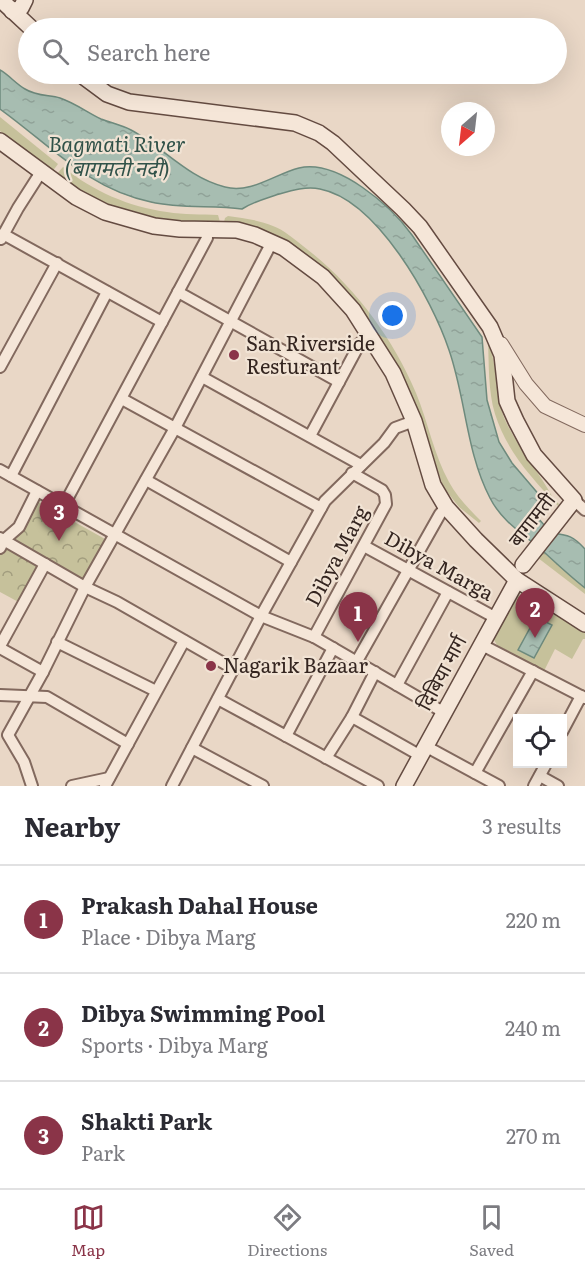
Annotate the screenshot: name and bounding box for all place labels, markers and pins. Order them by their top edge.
place label: San Riverside Resturant [246,327,375,380]
marker: San Riverside Resturant [227,348,241,362]
pin: 3 [40,492,78,541]
pin: 2 [516,588,554,638]
pin: 1 [338,592,378,642]
place label: Nagarik Bazaar [223,649,368,679]
marker: Nagarik Bazaar [204,659,218,673]

